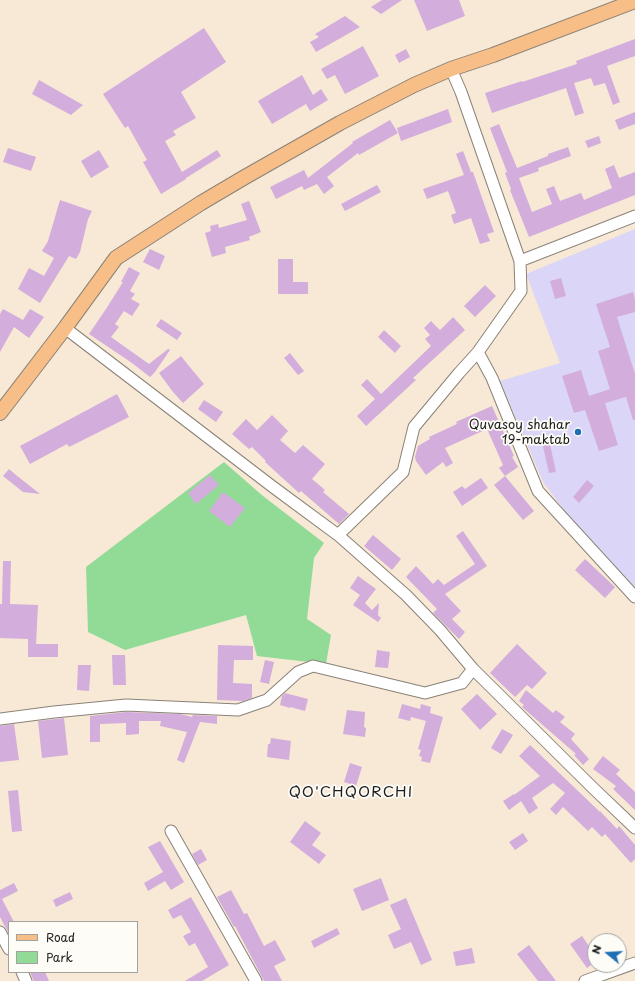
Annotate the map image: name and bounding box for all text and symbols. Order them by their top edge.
place label: Quvasoy shahar 19-maktab [469,417,570,448]
marker: Quvasoy shahar 19-maktab [573,427,583,437]
district label: QO'CHQORCHI [289,784,413,802]
legend [8,921,138,973]
text: Road [46,928,75,946]
north arrow [587,933,627,973]
text: N [587,943,605,956]
text: Park [46,948,73,966]

